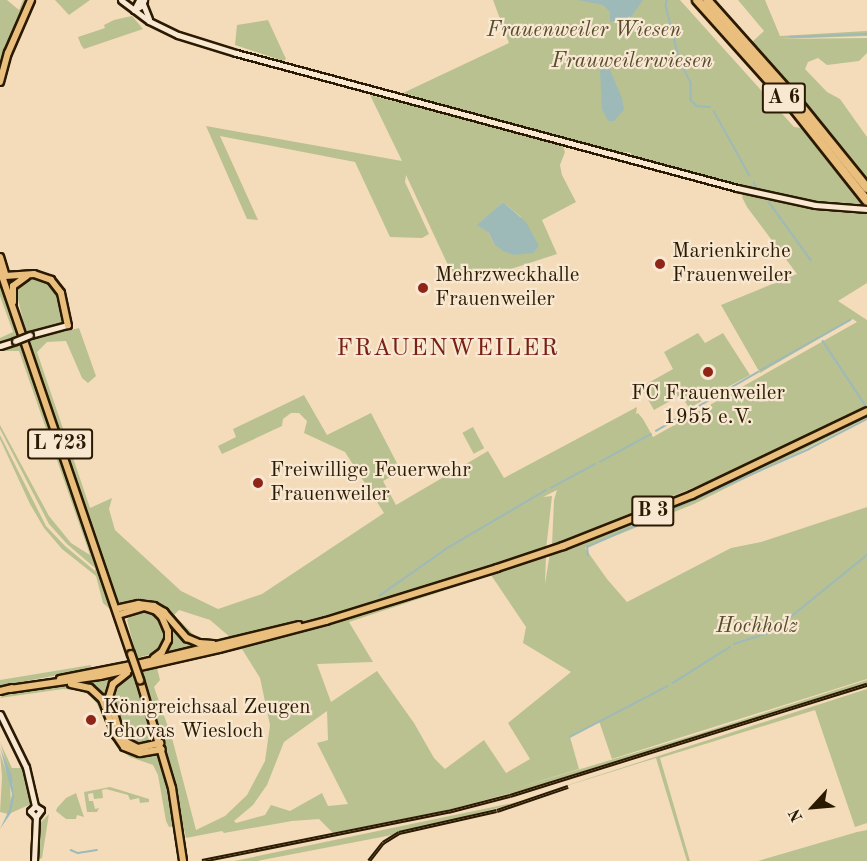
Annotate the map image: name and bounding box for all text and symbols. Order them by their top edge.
park label: Frauenweiler Wiesen [487,18,681,44]
park label: Frauweilerwiesen [551,49,713,75]
road number: A 6 [762,81,806,115]
place label: Marienkirche Frauenweiler [672,239,792,289]
marker: Marienkirche Frauenweiler [653,257,667,271]
place label: Mehrzweckhalle Frauenweiler [435,263,579,313]
marker: Mehrzweckhalle Frauenweiler [416,281,430,295]
district label: FRAUENWEILER [336,336,560,364]
marker: FC Frauenweiler 1955 e.V. [701,365,715,379]
place label: FC Frauenweiler 1955 e.V. [631,381,785,431]
road number: L 723 [27,427,93,461]
place label: Freiwillige Feuerwehr Frauenweiler [270,458,471,508]
marker: Freiwillige Feuerwehr Frauenweiler [251,476,265,490]
road number: B 3 [630,494,676,528]
park label: Hochholz [716,614,798,640]
place label: Königreichsaal Zeugen Jehovas Wiesloch [103,695,310,745]
marker: Königreichsaal Zeugen Jehovas Wiesloch [84,713,98,727]
north arrow [783,777,843,837]
text: N [787,806,807,824]

